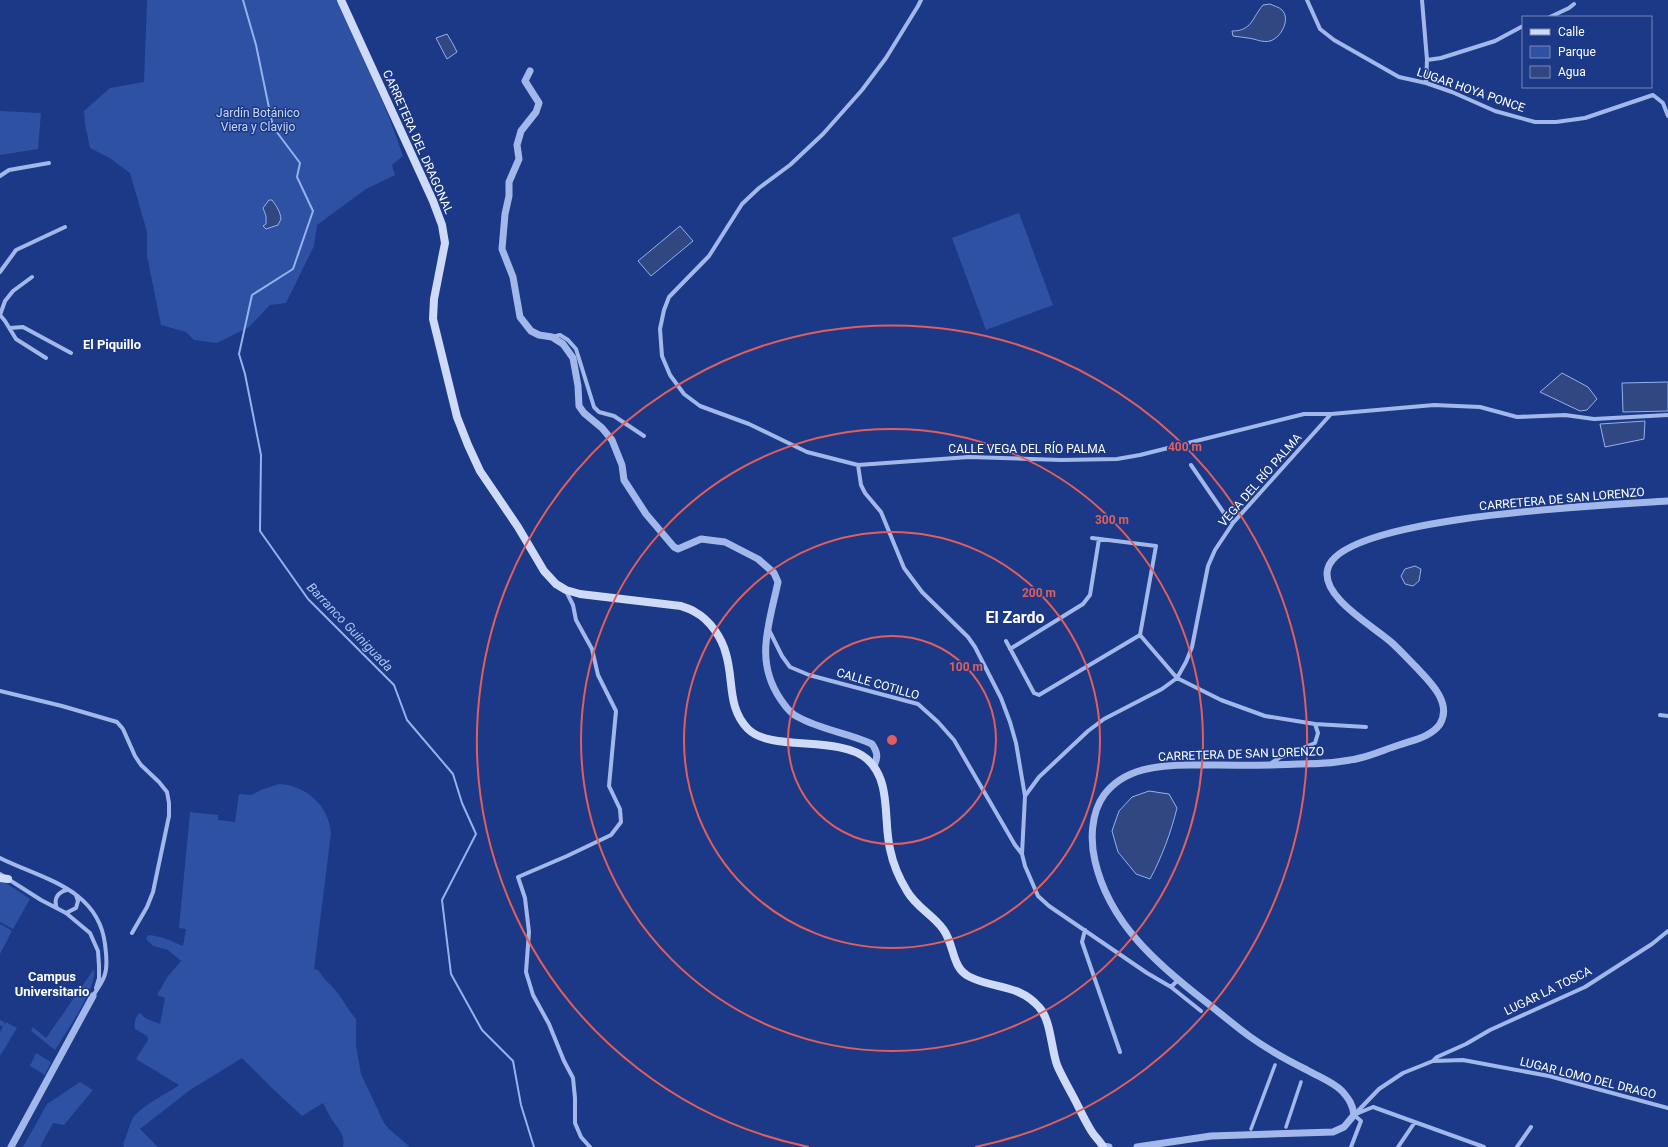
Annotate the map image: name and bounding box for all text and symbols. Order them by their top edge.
legend [1522,16,1652,88]
text: Calle [1558,25,1585,39]
text: Parque [1558,45,1596,59]
street label: LUGAR HOYA PONCE [1415,65,1527,115]
text: Agua [1558,65,1586,79]
street label: CARRETERA DEL DRAGONAL [380,68,456,217]
park label: Jardín Botánico Viera y Clavijo [216,106,300,134]
district label: El Piquillo [83,337,141,352]
street label: VEGA DEL RÍO PALMA [1215,430,1304,529]
text: 400 m [1168,440,1202,454]
street label: CALLE VEGA DEL RÍO PALMA [948,441,1106,456]
street label: CARRETERA DE SAN LORENZO [1479,485,1645,513]
text: 300 m [1095,513,1129,527]
water label: Barranco Guiniguada [304,580,396,675]
text: 200 m [1022,586,1056,600]
district label: El Zardo [985,608,1045,627]
text: 100 m [949,660,983,674]
street label: CALLE COTILLO [835,665,921,703]
centre of rings [885,733,899,747]
street label: CARRETERA DE SAN LORENZO [1158,744,1324,764]
street label: LUGAR LA TOSCA [1502,964,1594,1018]
district label: Campus Universitario [15,969,89,999]
street label: LUGAR LOMO DEL DRAGO [1518,1054,1658,1102]

